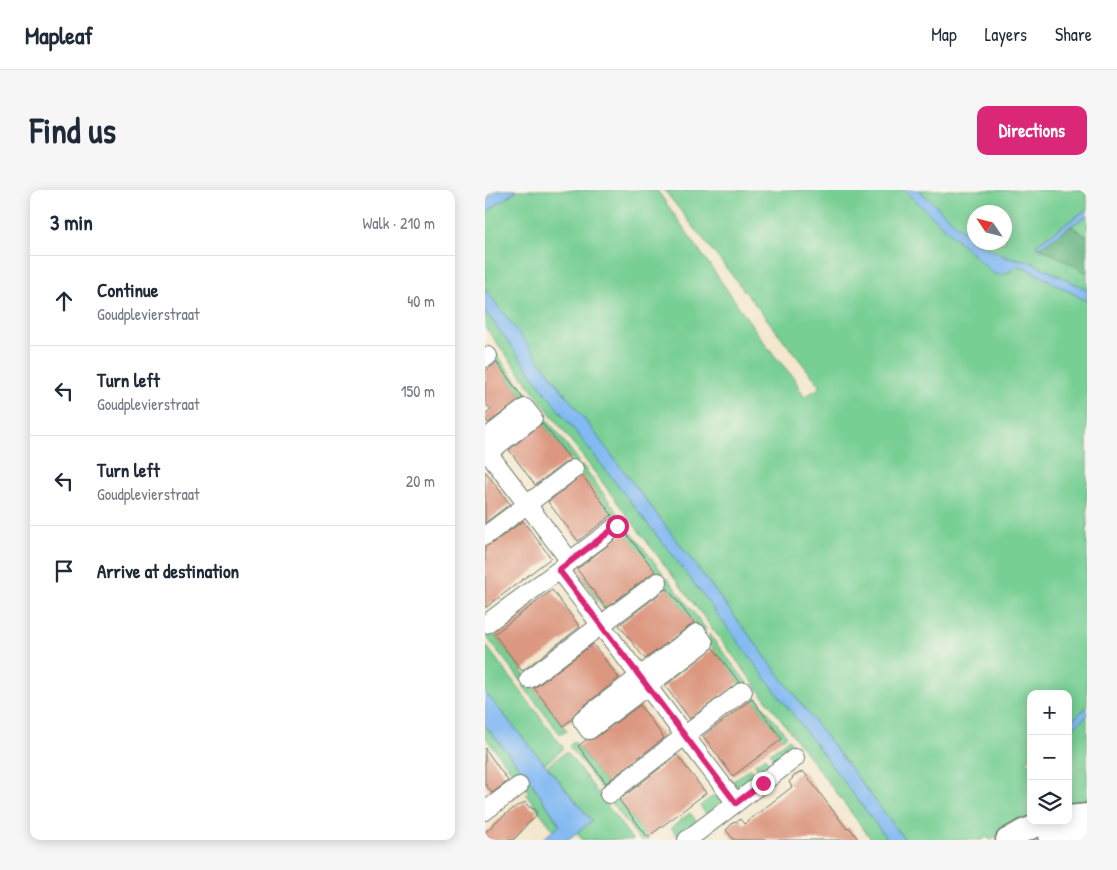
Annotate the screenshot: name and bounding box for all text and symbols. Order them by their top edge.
text: Mapleaf [25,19,93,51]
text: Map [931,22,957,47]
text: Layers [985,22,1027,47]
text: Share [1055,22,1092,47]
button: Directions [977,106,1087,155]
text: Find us [30,107,116,154]
north arrow [967,205,1012,250]
text: 3 min [50,208,93,237]
text: Walk · 210 m [362,212,435,234]
text: Continue [97,277,158,303]
icon: ahead [50,287,78,315]
text: 40 m [407,290,435,312]
text: Goudplevierstraat [97,303,200,325]
text: Turn left [97,367,160,393]
icon: left [50,377,78,405]
text: 150 m [401,380,435,402]
text: Goudplevierstraat [97,393,200,415]
text: Turn left [97,457,160,483]
icon: left [50,467,78,495]
text: 20 m [406,470,435,492]
text: Goudplevierstraat [97,483,200,505]
route start [606,515,629,538]
icon: arrive [50,557,78,585]
text: Arrive at destination [97,558,239,584]
map controls [1027,690,1072,825]
button: + [1027,690,1072,735]
button: − [1027,735,1072,780]
route end [752,772,775,795]
button: layers [1027,780,1072,825]

